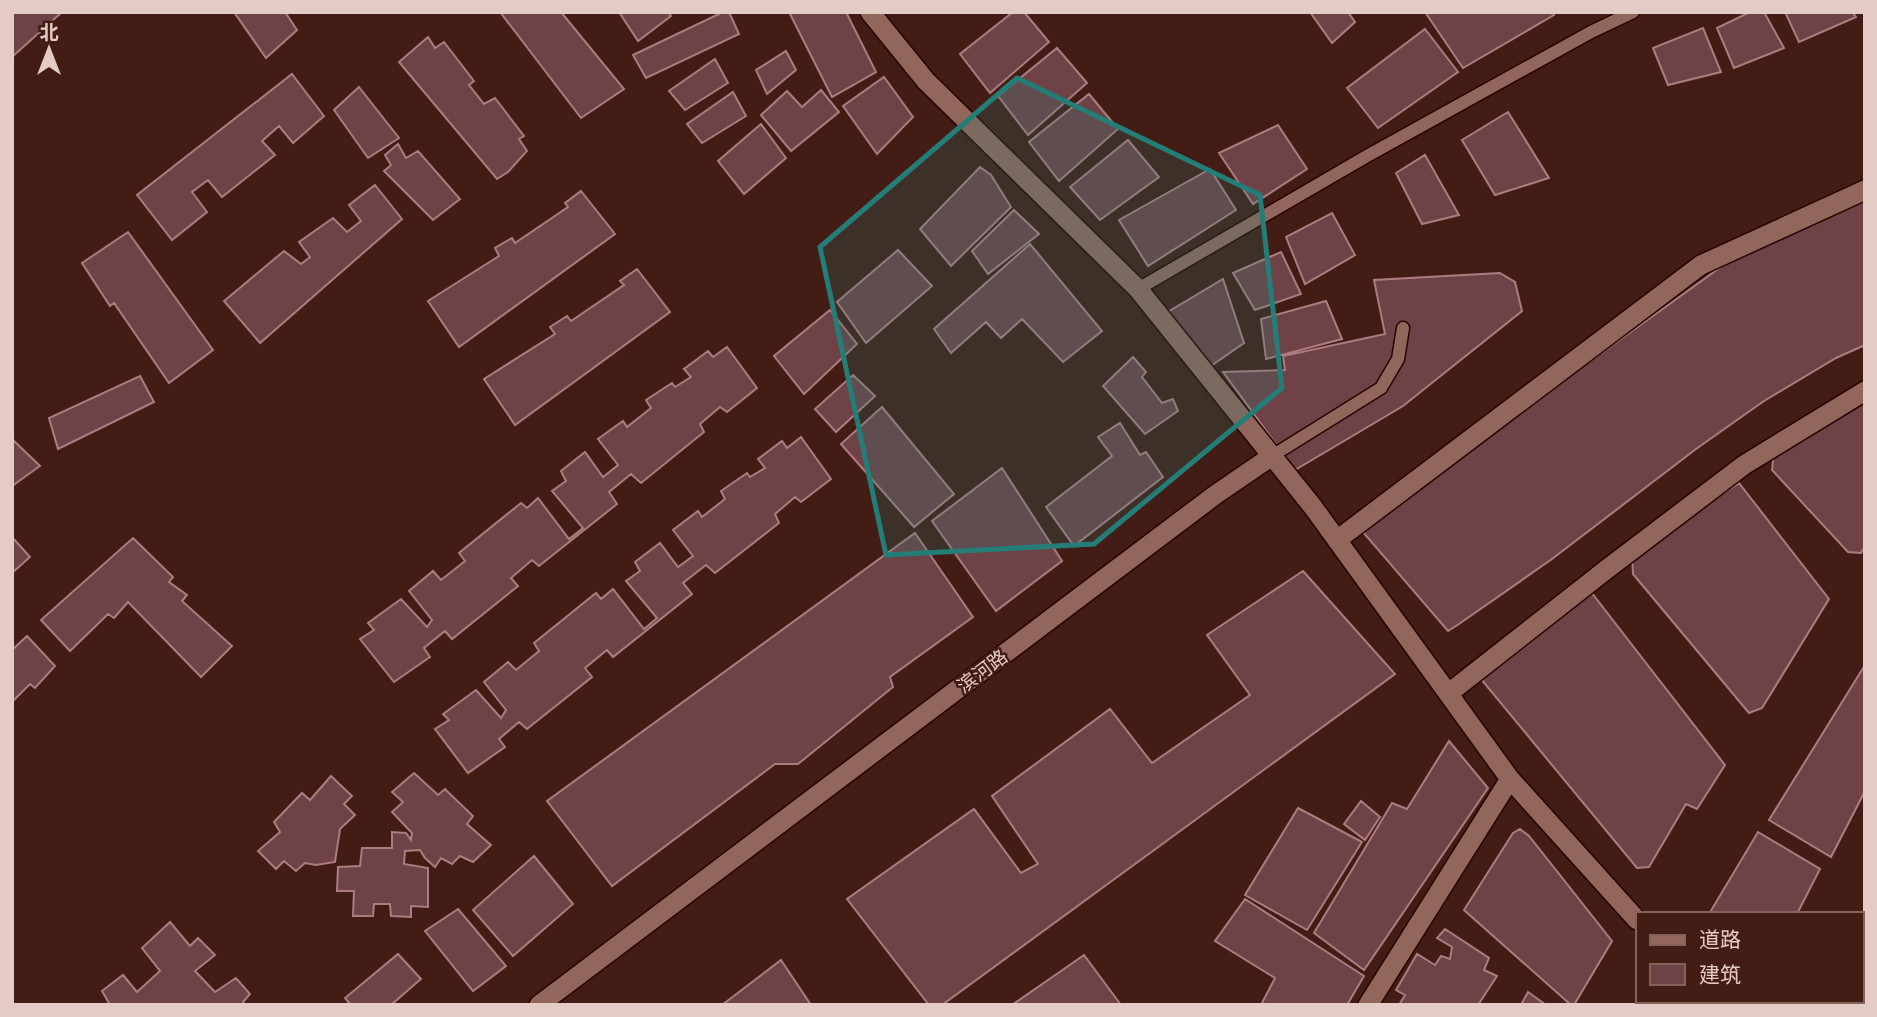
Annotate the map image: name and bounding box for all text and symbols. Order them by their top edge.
north arrow [14,14,84,84]
text: 北 [39,21,59,43]
street label: 滨河路 [953,645,1011,697]
legend [1636,912,1863,1003]
text: 道路 [1699,927,1741,951]
text: 建筑 [1699,962,1741,986]

